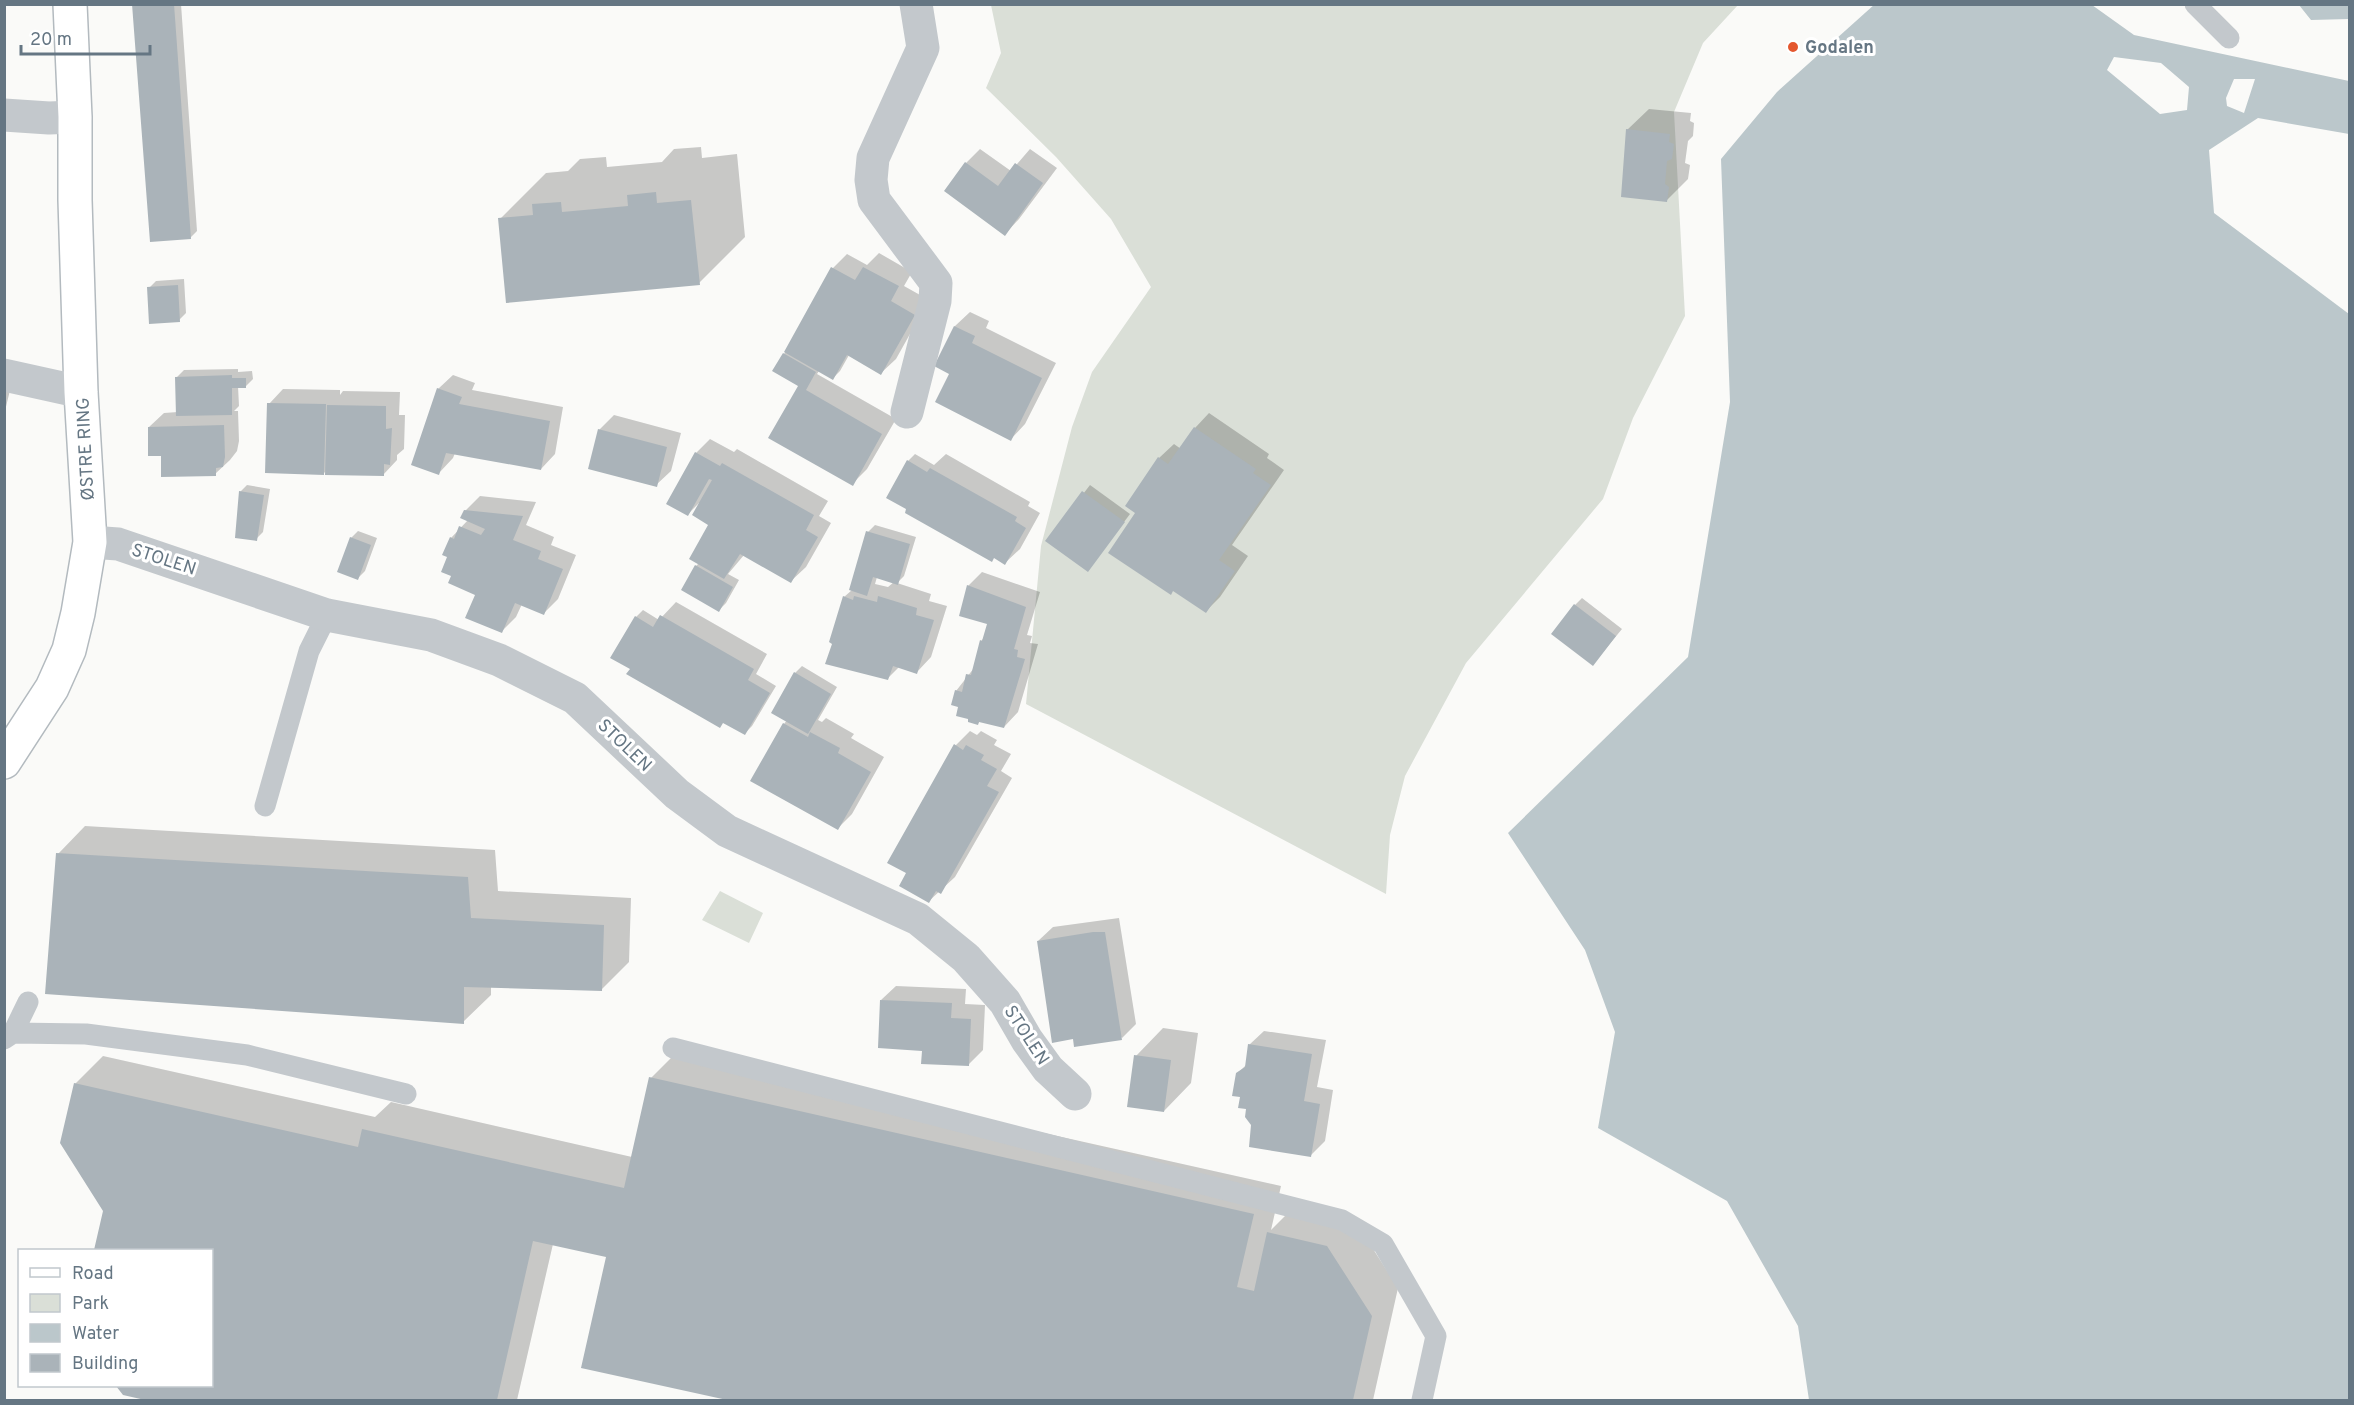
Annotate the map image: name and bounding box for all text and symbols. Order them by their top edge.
scale bar [21,18,150,56]
text: 20 m [30,29,72,52]
place label: Godalen [1805,37,1874,60]
marker: Godalen [1786,40,1800,54]
street label: ØSTRE RING [72,397,101,501]
street label: STOLEN [128,539,199,582]
street label: STOLEN [592,715,656,777]
street label: STOLEN [998,1002,1054,1070]
legend [18,1249,213,1387]
text: Road [72,1263,114,1286]
text: Park [72,1293,109,1316]
text: Water [72,1323,119,1346]
text: Building [72,1353,138,1376]

